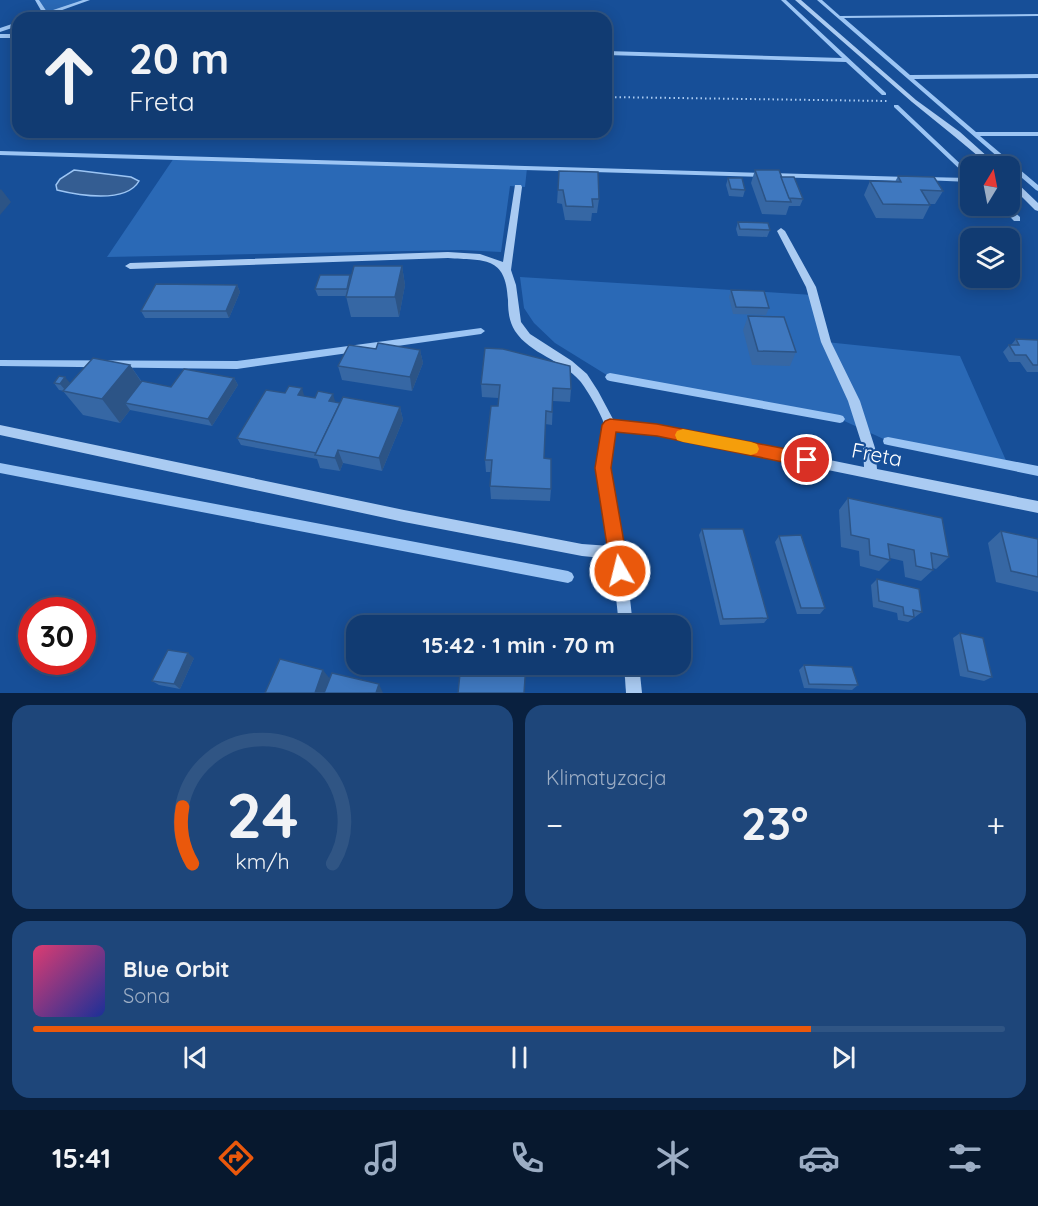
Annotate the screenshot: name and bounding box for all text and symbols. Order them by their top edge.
text: 20 m [129,32,229,85]
icon: ahead [30,36,108,114]
text: Freta [129,84,195,118]
north arrow [960,156,1020,216]
map controls [960,156,1020,288]
button: layers [960,228,1020,288]
pin [781,434,832,485]
street label: Freta [849,436,905,472]
icon: arrive [790,443,823,476]
position arrow [588,539,652,603]
speed limit sign: 30 [18,597,96,675]
text: 15:42 · 1 min · 70 m [422,631,615,659]
text: Klimatyzacja [546,765,666,790]
text: 24 [226,776,299,854]
text: 23° [741,795,809,851]
text: − [546,804,563,845]
text: + [986,804,1005,845]
text: km/h [235,848,290,874]
text: Blue Orbit [123,955,229,983]
text: Sona [123,983,170,1008]
icon: previous [179,1041,212,1074]
icon: pause [503,1041,536,1074]
icon: next [827,1041,860,1074]
icon: directions [215,1137,257,1179]
icon: music [361,1137,403,1179]
icon: phone [506,1137,548,1179]
icon: climate [652,1137,694,1179]
icon: car [798,1137,840,1179]
icon: filters [944,1137,986,1179]
text: 15:41 [52,1141,111,1175]

